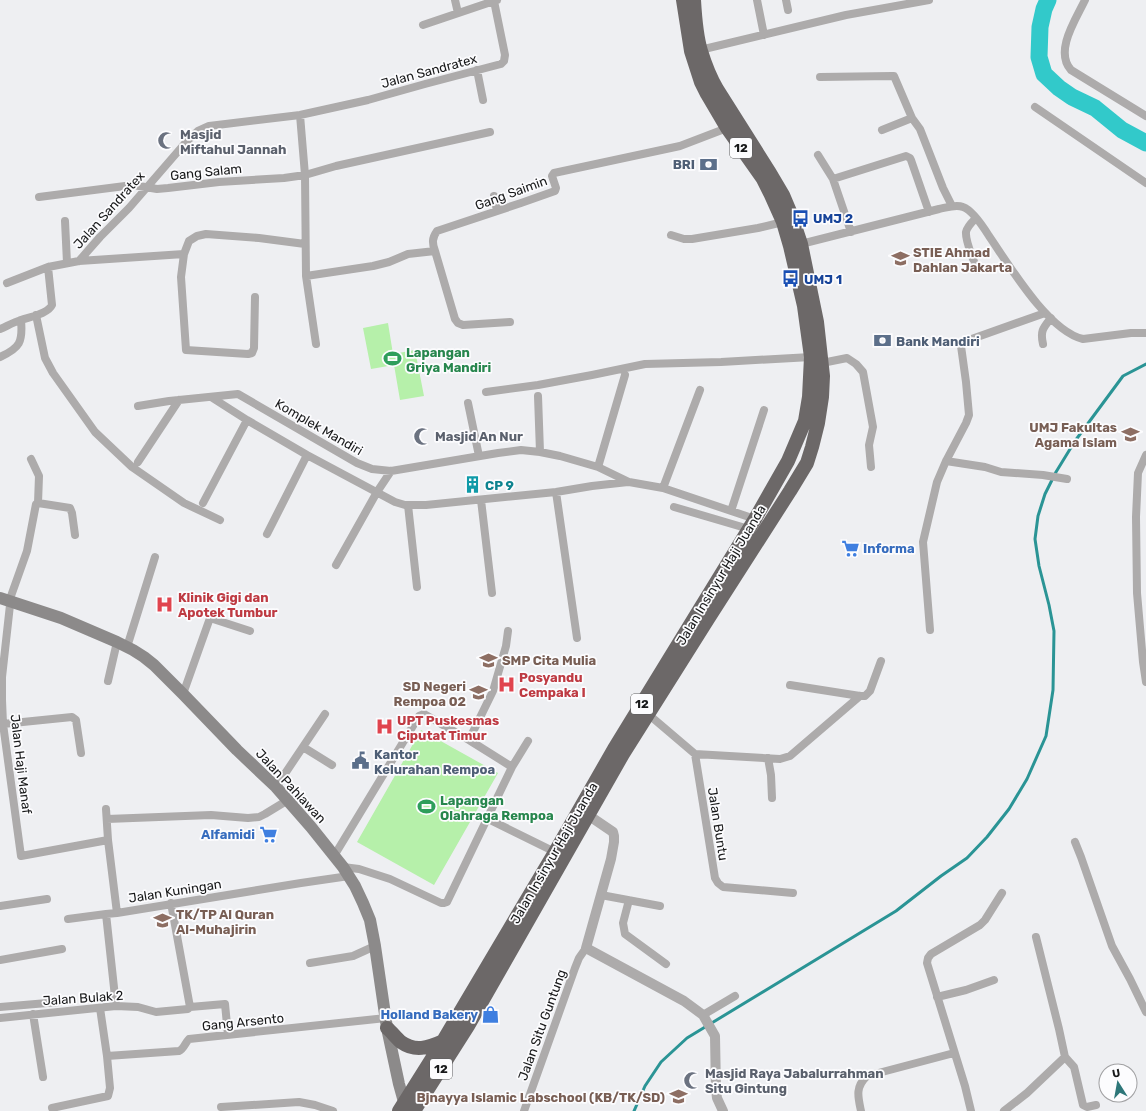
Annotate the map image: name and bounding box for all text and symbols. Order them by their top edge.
street label: Jalan Sandratex [379,51,479,91]
place label: Masjid Miftahul Jannah [180,127,286,157]
mosque icon: Masjid Miftahul Jannah [157,131,177,151]
road number: 12 [730,138,752,158]
bank icon: BRI [698,154,718,174]
place label: BRI [673,157,695,172]
street label: Gang Salam [169,161,243,184]
street label: Jalan Sandratex [70,168,148,252]
street label: Gang Saimin [473,173,550,214]
bus stop icon: UMJ 2 [790,208,810,228]
place label: UMJ 2 [813,211,853,226]
place label: STIE Ahmad Dahlan Jakarta [913,245,1012,275]
school or university icon: STIE Ahmad Dahlan Jakarta [890,249,910,269]
bus stop icon: UMJ 1 [781,269,801,289]
place label: UMJ 1 [804,272,842,287]
bank icon: Bank Mandiri [873,331,893,351]
place label: Bank Mandiri [896,334,980,349]
place label: Lapangan Griya Mandiri [406,345,491,375]
sports icon: Lapangan Griya Mandiri [383,349,403,369]
street label: Komplek Mandiri [272,396,366,458]
place label: UMJ Fakultas Agama Islam [1029,420,1117,450]
school or university icon: UMJ Fakultas Agama Islam [1120,424,1140,444]
mosque icon: Masjid An Nur [412,426,432,446]
place label: Masjid An Nur [435,429,523,444]
building icon: CP 9 [462,475,482,495]
place label: CP 9 [485,478,514,493]
street label: Jalan Insinyur Haji Juanda [673,502,769,648]
supermarket icon: Informa [840,538,860,558]
place label: Informa [863,541,915,556]
place label: Klinik Gigi dan Apotek Tumbur [178,590,278,620]
hospital icon: Klinik Gigi dan Apotek Tumbur [155,594,175,614]
school or university icon: SMP Cita Mulia [479,650,499,670]
place label: SMP Cita Mulia [502,653,596,668]
place label: Posyandu Cempaka I [519,670,586,700]
hospital icon: Posyandu Cempaka I [496,674,516,694]
place label: SD Negeri Rempoa 02 [394,679,466,709]
school or university icon: SD Negeri Rempoa 02 [469,683,489,703]
road number: 12 [631,694,653,714]
street label: Jalan Haji Manaf [7,713,35,815]
place label: UPT Puskesmas Ciputat Timur [397,713,499,743]
hospital icon: UPT Puskesmas Ciputat Timur [374,717,394,737]
street label: Jalan Pahlawan [253,746,329,826]
place label: Kantor Kelurahan Rempoa [374,747,495,777]
public building icon: Kantor Kelurahan Rempoa [351,751,371,771]
street label: Jalan Insinyur Haji Juanda [507,780,601,926]
street label: Jalan Buntu [705,786,731,862]
place label: Lapangan Olahraga Rempoa [440,793,554,823]
sports icon: Lapangan Olahraga Rempoa [417,797,437,817]
supermarket icon: Alfamidi [258,824,278,844]
place label: Alfamidi [201,827,255,842]
street label: Jalan Kuningan [127,876,223,907]
place label: TK/TP Al Quran Al-Muhajirin [176,907,274,937]
school or university icon: TK/TP Al Quran Al-Muhajirin [153,911,173,931]
street label: Jalan Situ Guntung [515,967,570,1083]
street label: Jalan Bulak 2 [42,988,124,1008]
shop icon: Holland Bakery [481,1004,501,1024]
place label: Holland Bakery [380,1007,478,1022]
street label: Gang Arsento [201,1010,285,1035]
road number: 12 [430,1059,452,1079]
north arrow [1098,1063,1138,1103]
place label: Masjid Raya Jabalurrahman Situ Gintung [705,1066,884,1096]
text: U [1111,1067,1121,1081]
mosque icon: Masjid Raya Jabalurrahman Situ Gintung [682,1070,702,1090]
school or university icon: Bjnayya Islamic Labschool (KB/TK/SD) [668,1087,688,1107]
place label: Bjnayya Islamic Labschool (KB/TK/SD) [416,1090,665,1105]

